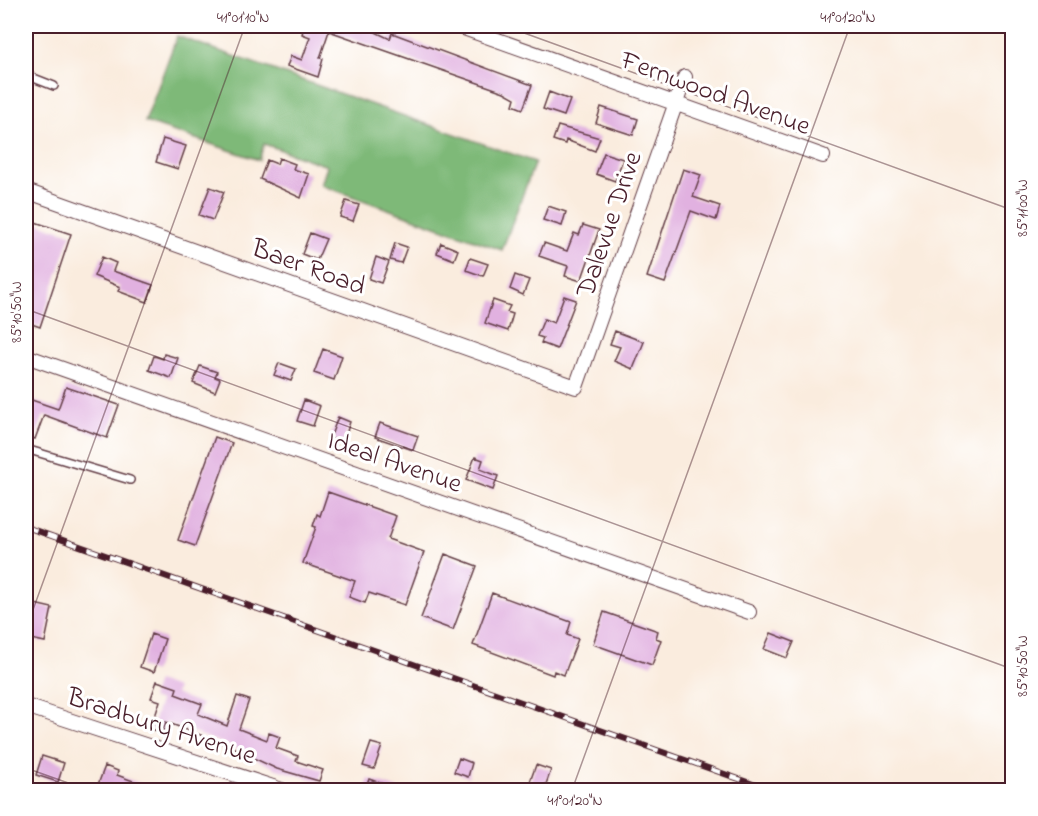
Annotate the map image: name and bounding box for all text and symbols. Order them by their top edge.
text: 41°01'10"N [217,7,269,29]
text: 41°01'20"N [820,7,876,29]
street label: Fernwood Avenue [614,42,816,147]
street label: Dalevue Drive [567,146,654,304]
text: 85°11'00"W [1012,179,1034,237]
street label: Baer Road [245,229,371,307]
text: 85°10'50"W [6,281,28,343]
street label: Ideal Avenue [322,422,468,505]
text: 85°10'50"W [1012,635,1034,697]
street label: Bradbury Avenue [61,678,262,777]
text: 41°01'20"N [547,790,603,812]

